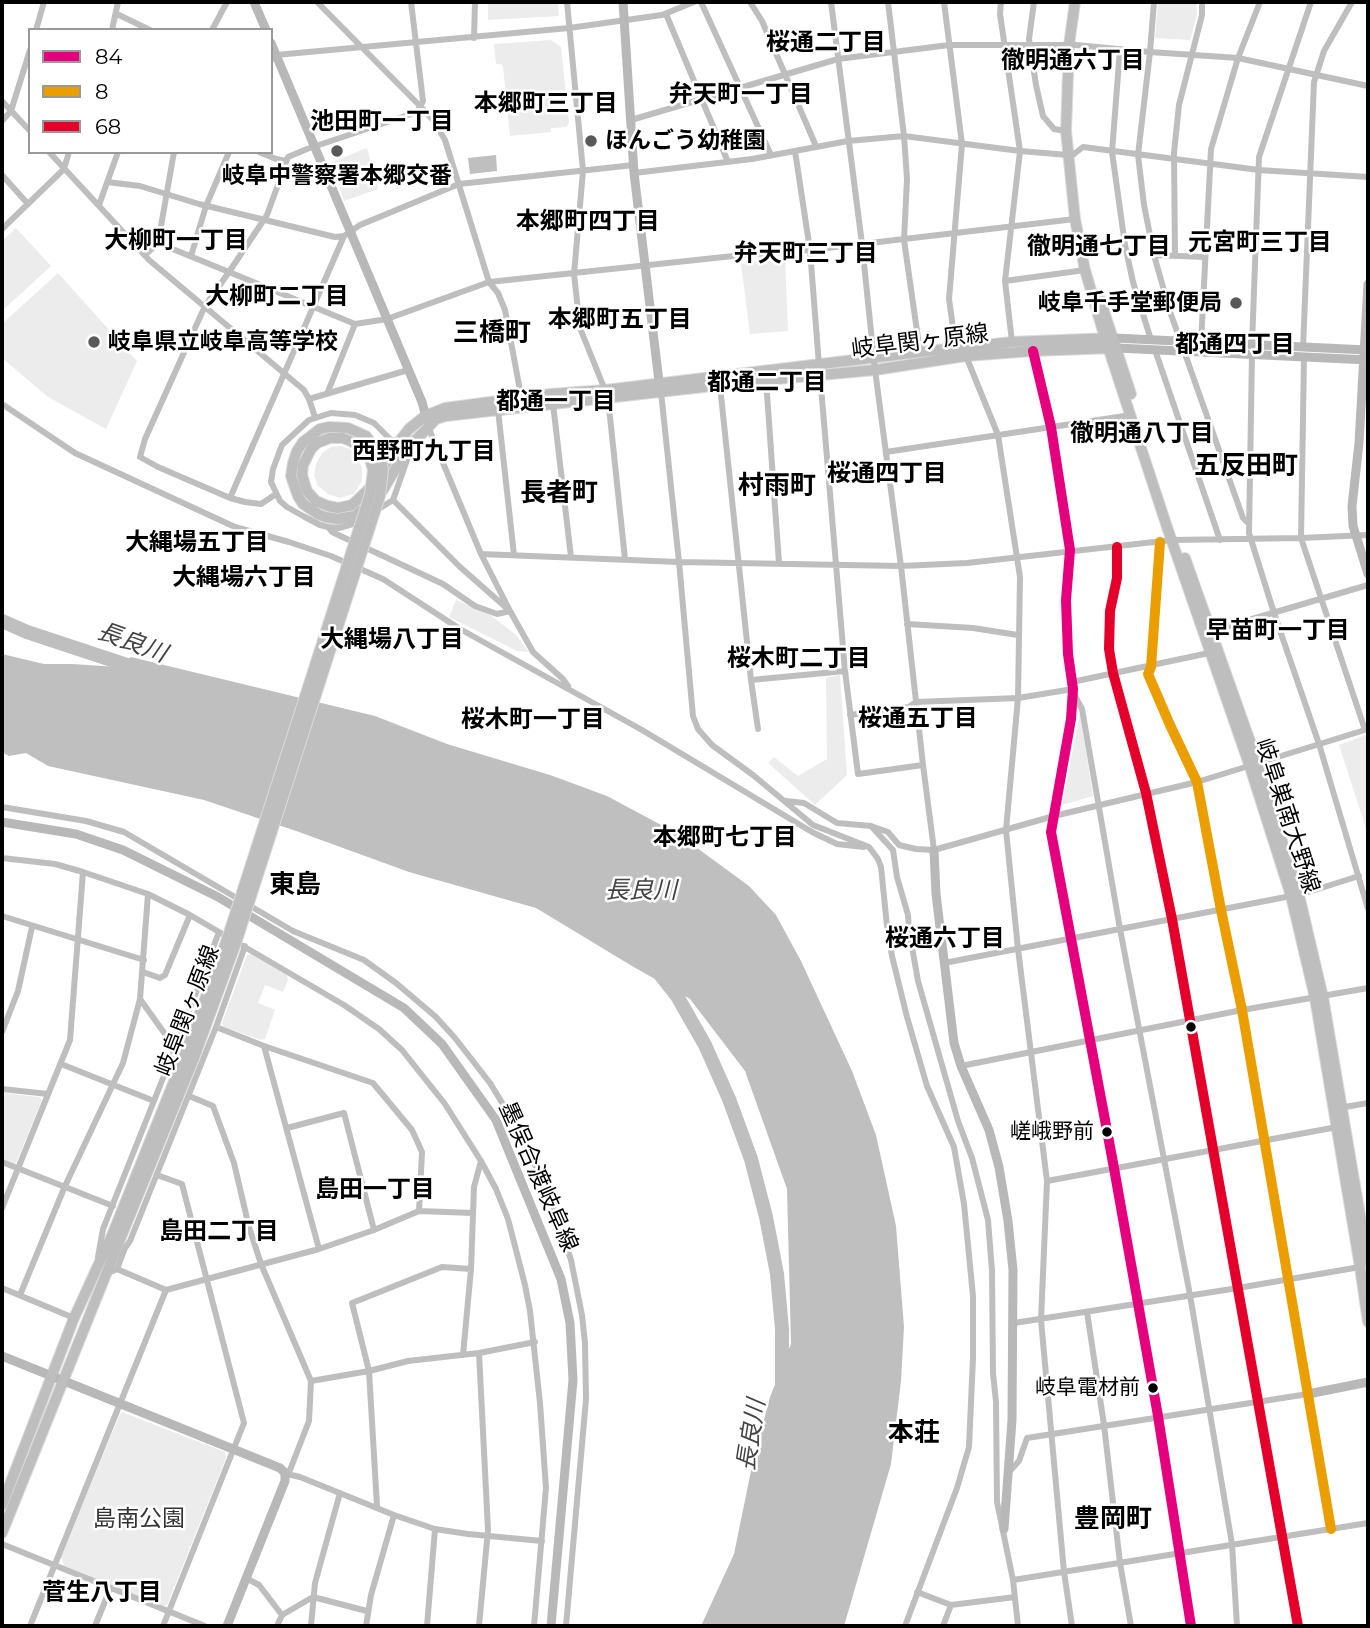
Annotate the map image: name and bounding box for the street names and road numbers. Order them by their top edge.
street label: 岐阜関ヶ原線 [850,320,990,364]
street label: 岐阜巣南大野線 [1249,735,1325,897]
street label: 岐阜関ヶ原線 [150,942,226,1080]
street label: 墨俣合渡岐阜線 [493,1098,583,1256]

